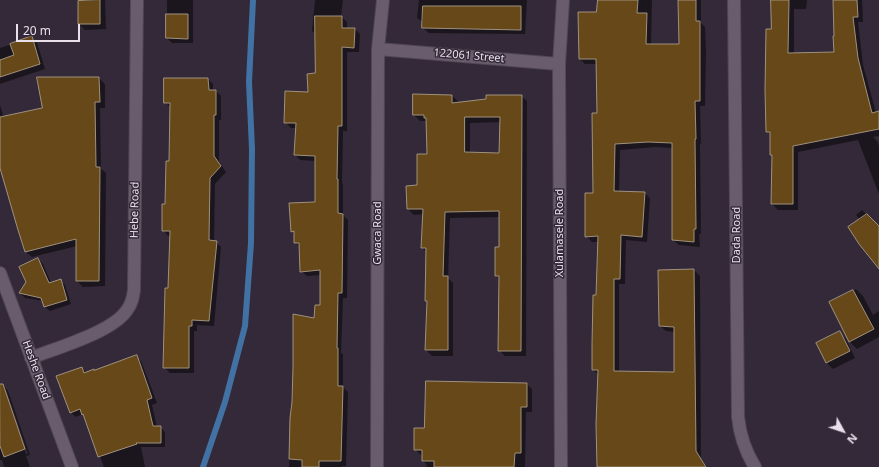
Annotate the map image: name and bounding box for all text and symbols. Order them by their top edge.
scale bar [18,16,82,42]
text: 20 m [23,22,51,39]
street label: 122061 Street [433,46,505,66]
street label: Hebe Road [128,182,142,238]
street label: Xulamasele Road [553,189,567,277]
street label: Gwaca Road [371,201,385,265]
street label: Dada Road [730,207,744,263]
street label: Heshe Road [19,339,53,401]
north arrow [823,411,863,451]
text: N [844,431,861,447]

